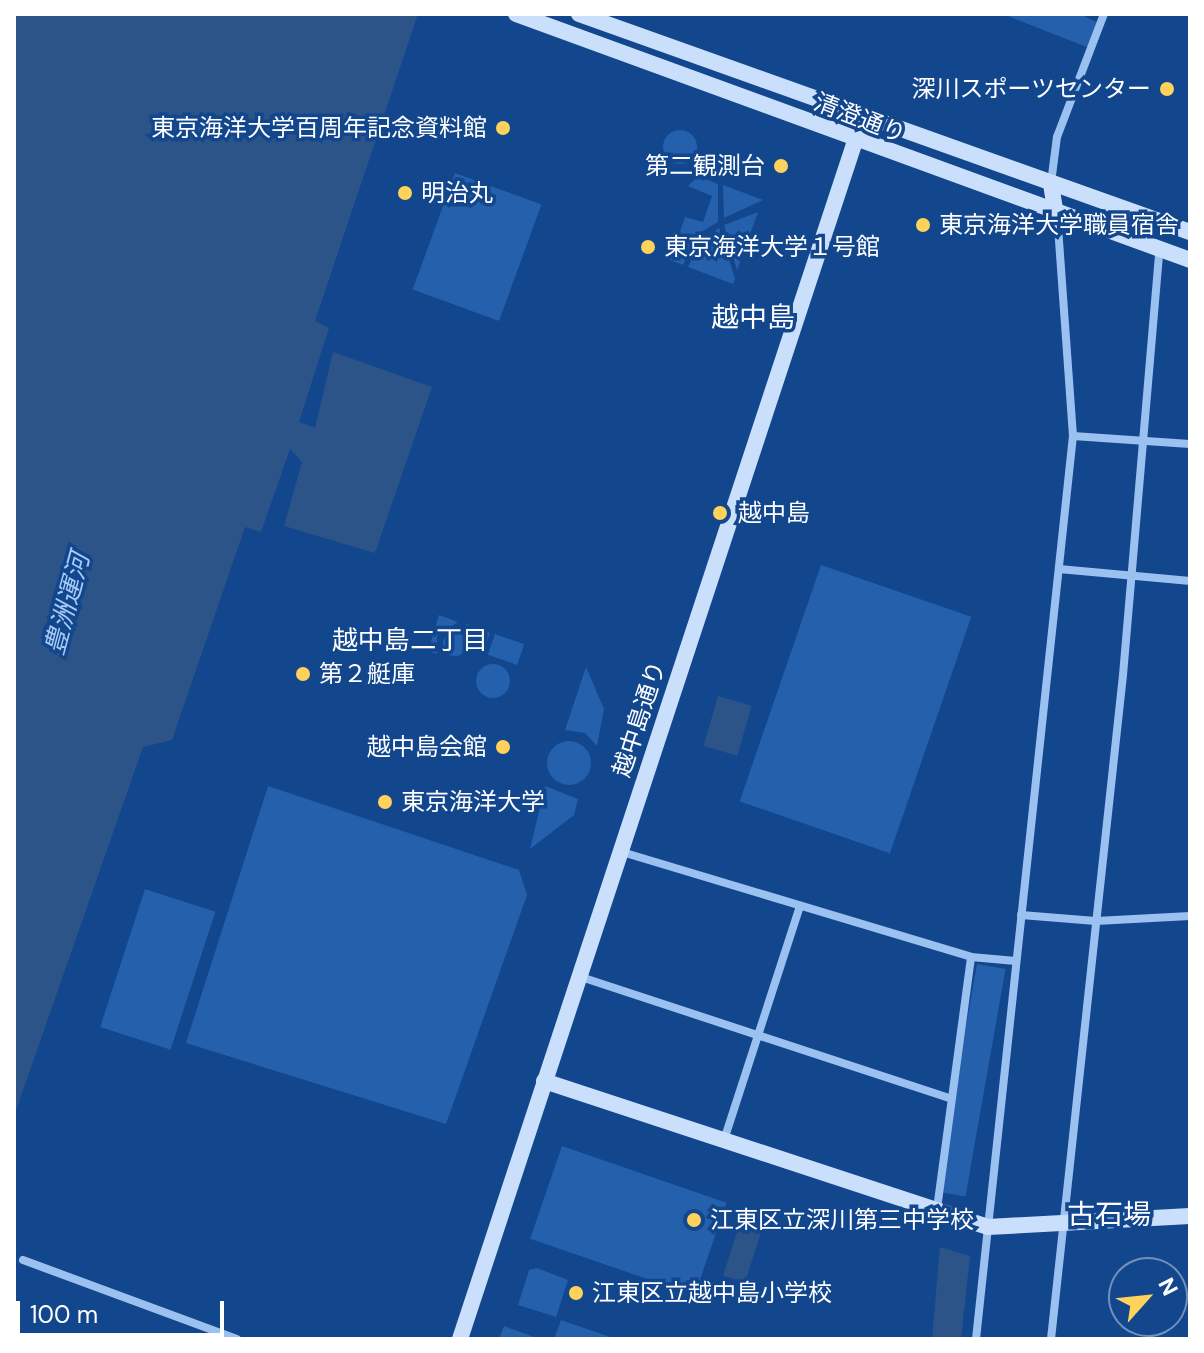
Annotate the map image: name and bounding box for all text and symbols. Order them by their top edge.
place label: 深川スポーツセンター [911,75,1151,103]
marker: 深川スポーツセンター [1158,80,1176,98]
street label: 清澄通り [810,87,910,149]
place label: 東京海洋大学百周年記念資料館 [151,114,487,142]
marker: 東京海洋大学百周年記念資料館 [494,119,512,137]
place label: 第二観測台 [645,152,765,180]
marker: 第二観測台 [772,157,790,175]
place label: 明治丸 [421,179,493,207]
marker: 明治丸 [396,184,414,202]
place label: 東京海洋大学職員宿舎 [939,211,1179,239]
marker: 東京海洋大学職員宿舎 [914,216,932,234]
place label: 東京海洋大学１号館 [664,233,880,261]
marker: 東京海洋大学１号館 [639,238,657,256]
district label: 越中島 [711,301,795,335]
place label: 越中島 [738,499,810,527]
marker: 越中島 [709,502,731,524]
water label: 豊洲運河 [39,550,97,658]
district label: 越中島二丁目 [332,625,488,657]
street label: 越中島通り [607,657,671,781]
place label: 第２艇庫 [319,660,415,688]
marker: 第２艇庫 [294,665,312,683]
place label: 越中島会館 [367,733,487,761]
marker: 越中島会館 [494,738,512,756]
place label: 東京海洋大学 [401,788,545,816]
marker: 東京海洋大学 [376,793,394,811]
district label: 古石場 [1067,1198,1151,1232]
place label: 江東区立深川第三中学校 [710,1206,974,1234]
marker: 江東区立深川第三中学校 [685,1211,703,1229]
north arrow [1108,1257,1188,1337]
text: N [1151,1273,1185,1301]
place label: 江東区立越中島小学校 [592,1279,832,1307]
marker: 江東区立越中島小学校 [567,1284,585,1302]
scale bar [20,1285,228,1335]
text: 100 m [30,1299,98,1330]

